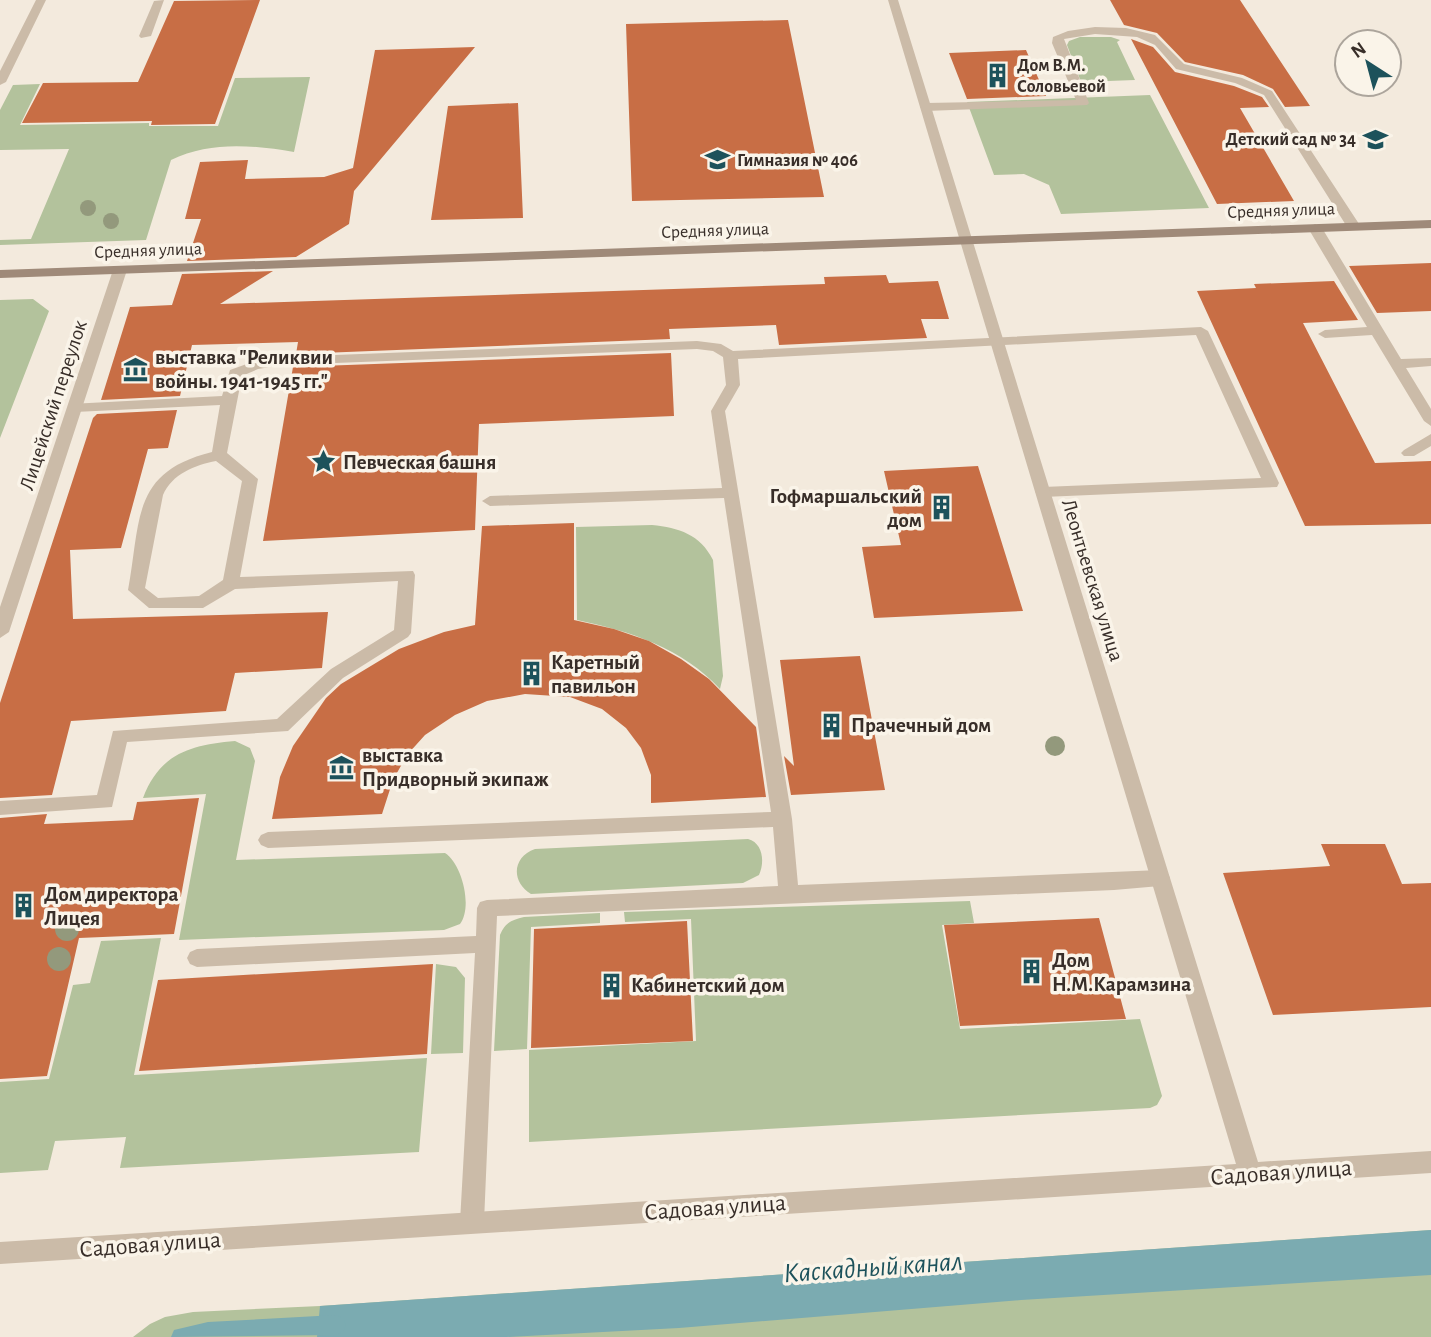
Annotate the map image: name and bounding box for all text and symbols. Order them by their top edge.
north arrow [1333,28,1403,98]
text: N [1348,39,1370,62]
place label: Дом В.М. Соловьевой [1017,57,1106,96]
building icon: Дом В.М. Соловьевой [983,61,1011,89]
school or university icon: Детский сад № 34 [1362,125,1390,153]
place label: Детский сад № 34 [1226,131,1356,149]
school or university icon: Гимназия № 406 [703,146,731,174]
place label: Гимназия № 406 [737,152,858,170]
street label: Средняя улица [1227,200,1335,222]
street label: Средняя улица [661,220,769,242]
street label: Средняя улица [94,240,202,262]
street label: Лицейский переулок [16,317,91,493]
place label: выставка "Реликвии войны. 1941-1945 гг." [155,347,333,392]
museum icon: выставка "Реликвии войны. 1941-1945 гг." [121,355,149,383]
place icon: Певческая башня [309,448,337,476]
place label: Певческая башня [343,452,496,473]
place label: Гофмаршальский дом [769,486,922,531]
building icon: Гофмаршальский дом [928,494,956,522]
street label: Леонтьевская улица [1058,496,1127,664]
place label: Каретный павильон [551,652,640,697]
building icon: Каретный павильон [517,660,545,688]
building icon: Прачечный дом [817,711,845,739]
place label: Прачечный дом [851,715,991,736]
place label: выставка Придворный экипаж [362,745,549,790]
museum icon: выставка Придворный экипаж [328,753,356,781]
place label: Дом директора Лицея [44,884,178,929]
building icon: Дом директора Лицея [10,892,38,920]
place label: Дом Н.М.Карамзина [1052,950,1191,995]
building icon: Дом Н.М.Карамзина [1018,958,1046,986]
building icon: Кабинетский дом [597,971,625,999]
place label: Кабинетский дом [631,975,785,996]
street label: Садовая улица [1209,1156,1353,1190]
street label: Садовая улица [643,1191,787,1225]
street label: Садовая улица [78,1228,222,1262]
water label: Каскадный канал [783,1248,964,1288]

